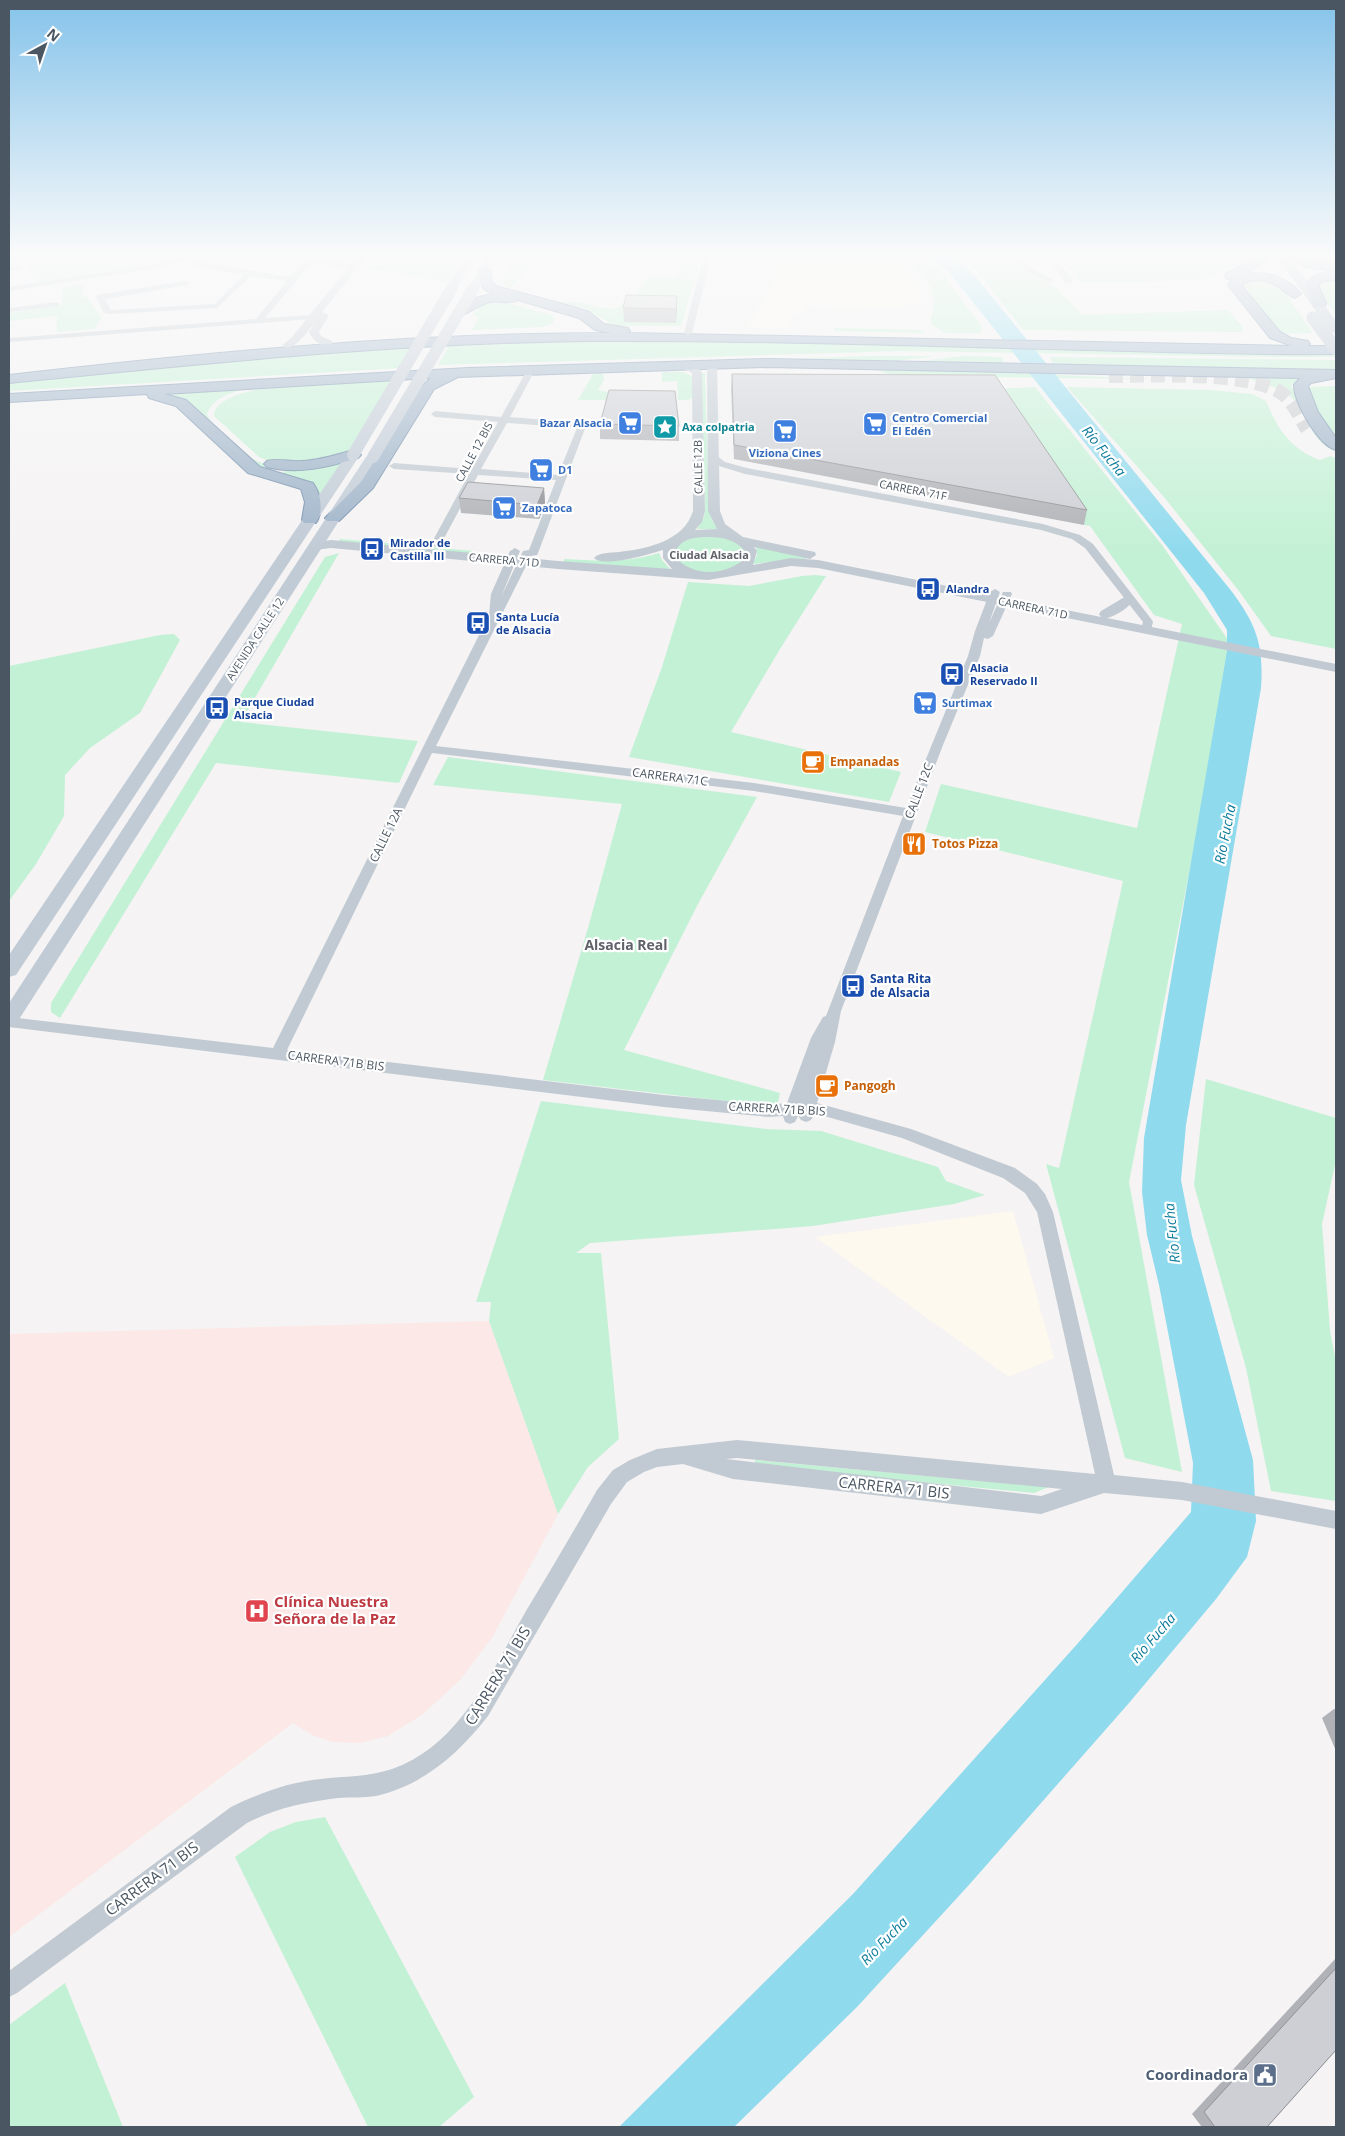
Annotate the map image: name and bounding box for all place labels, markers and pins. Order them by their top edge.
supermarket icon: Bazar Alsacia [617,410,643,436]
place label: Centro Comercial El Edén [892,410,987,438]
supermarket icon: Centro Comercial El Edén [862,411,888,437]
place icon: Axa colpatria [652,414,678,440]
place label: Bazar Alsacia [539,415,612,430]
supermarket icon: Viziona Cines [772,418,798,444]
place label: Axa colpatria [682,419,755,434]
place label: Viziona Cines [749,445,822,460]
supermarket icon: D1 [528,457,554,483]
place label: D1 [558,462,572,477]
supermarket icon: Zapatoca [491,495,517,521]
place label: Zapatoca [522,500,573,515]
place label: Mirador de Castilla III [390,535,451,563]
bus stop icon: Mirador de Castilla III [359,536,385,562]
bus stop icon: Alandra [915,576,941,602]
place label: Alandra [946,581,989,596]
place label: Santa Lucía de Alsacia [496,609,559,637]
bus stop icon: Santa Lucía de Alsacia [465,610,491,636]
place label: Alsacia Reservado II [970,660,1038,688]
bus stop icon: Alsacia Reservado II [939,661,965,687]
supermarket icon: Surtimax [912,690,938,716]
place label: Parque Ciudad Alsacia [234,694,314,722]
bus stop icon: Parque Ciudad Alsacia [204,695,230,721]
place label: Surtimax [942,695,993,710]
cafe icon: Empanadas [800,749,826,775]
place label: Empanadas [830,753,899,770]
restaurant icon: Totos Pizza [901,831,927,857]
place label: Totos Pizza [932,835,998,852]
place label: Santa Rita de Alsacia [870,970,931,1001]
bus stop icon: Santa Rita de Alsacia [840,973,866,999]
cafe icon: Pangogh [814,1073,840,1099]
place label: Pangogh [844,1077,896,1094]
place label: Clínica Nuestra Señora de la Paz [274,1591,396,1628]
hospital icon: Clínica Nuestra Señora de la Paz [244,1598,270,1624]
public building icon: Coordinadora [1252,2062,1278,2088]
place label: Coordinadora [1145,2064,1248,2084]

